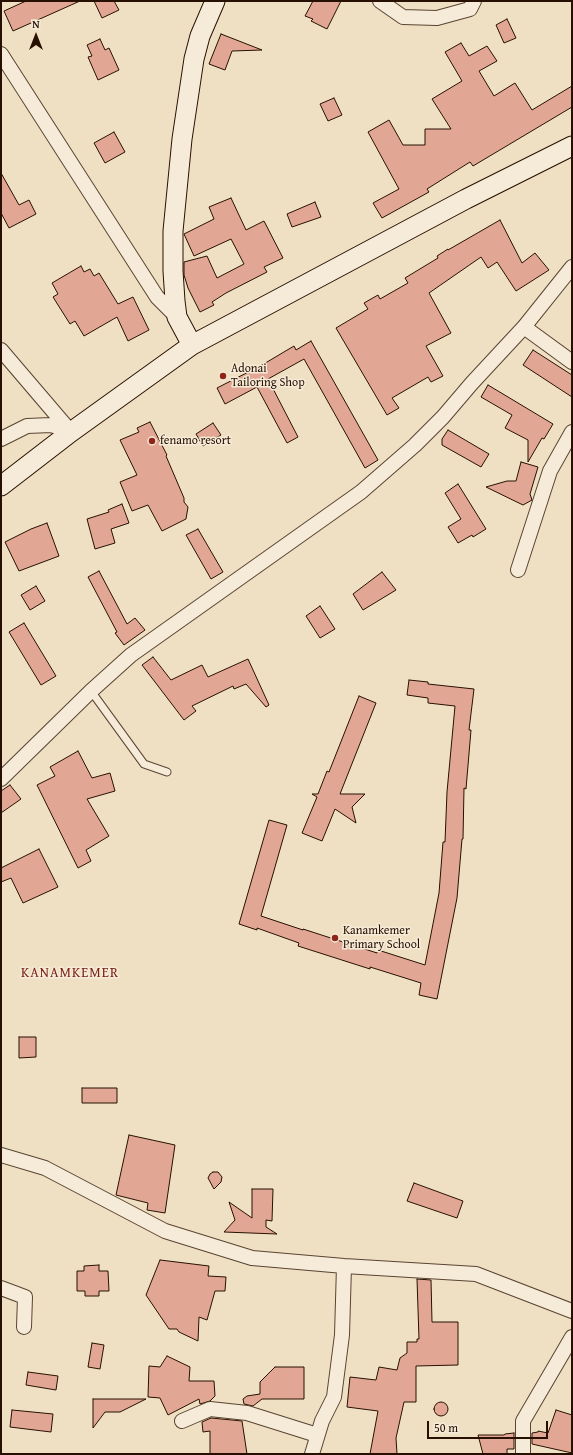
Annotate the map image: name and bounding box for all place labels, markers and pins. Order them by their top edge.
place label: Adonai Tailoring Shop [231,362,305,390]
marker: Adonai Tailoring Shop [218,371,228,381]
place label: fenamo resort [160,434,231,448]
marker: fenamo resort [147,436,157,446]
place label: Kanamkemer Primary School [343,924,420,952]
marker: Kanamkemer Primary School [330,933,340,943]

